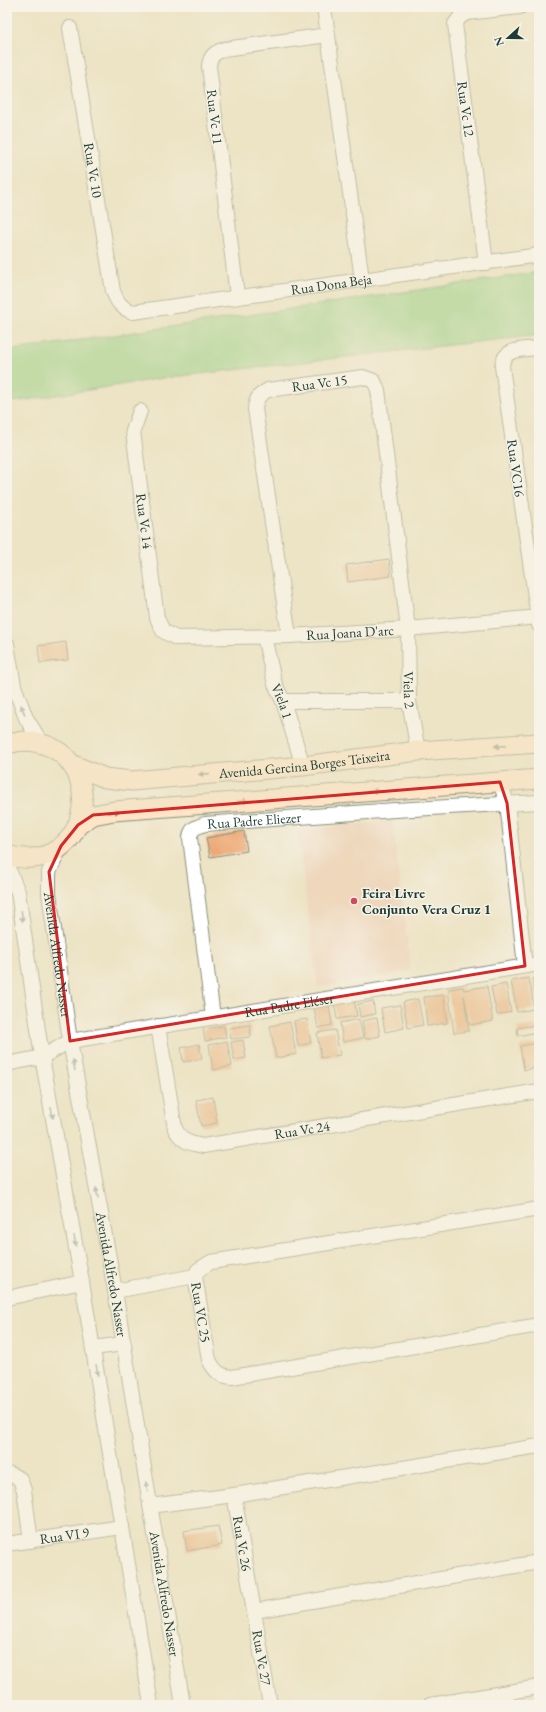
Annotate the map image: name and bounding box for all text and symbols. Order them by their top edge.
north arrow [488,18,528,58]
text: N [490,35,507,48]
street label: Rua Vc 12 [453,80,479,138]
street label: Rua Vc 11 [203,88,227,146]
street label: Rua Vc 10 [80,141,107,199]
street label: Rua Dona Beja [290,270,373,299]
street label: Rua Vc 15 [291,370,348,396]
street label: Rua VC16 [503,438,529,498]
street label: Rua Vc 14 [132,492,157,550]
street label: Rua Joana D'arc [306,621,395,644]
street label: Viela 2 [400,671,419,710]
street label: Viela 1 [267,681,297,721]
one-way arrow [19,704,25,716]
one-way arrow [494,742,506,749]
street label: Avenida Gercina Borges Teixeira [217,746,391,782]
one-way arrow [198,771,210,778]
one-way arrow [367,788,379,794]
one-way arrow [237,798,249,805]
street label: Rua Padre Eliezer [206,808,302,833]
one-way arrow [108,809,120,815]
place label: Feira Livre Conjunto Vera Cruz 1 [362,884,491,918]
street label: Avenida Alfredo Nasser [40,890,76,1019]
marker: Feira Livre Conjunto Vera Cruz 1 [349,896,359,906]
one-way arrow [19,910,25,922]
street label: Rua Padre Eléser [243,989,335,1021]
one-way arrow [71,1059,77,1071]
one-way arrow [50,1107,56,1120]
street label: Rua Vc 24 [273,1116,331,1143]
one-way arrow [94,1187,100,1199]
street label: Avenida Alfredo Nasser [92,1209,131,1338]
one-way arrow [72,1235,78,1248]
street label: Rua VC 25 [187,1281,215,1344]
one-way arrow [94,1364,100,1376]
one-way arrow [144,1481,150,1493]
street label: Rua Vc 26 [229,1514,256,1573]
street label: Rua VI 9 [39,1523,90,1548]
street label: Avenida Alfredo Nasser [145,1529,184,1658]
street label: Rua Vc 27 [248,1629,276,1687]

